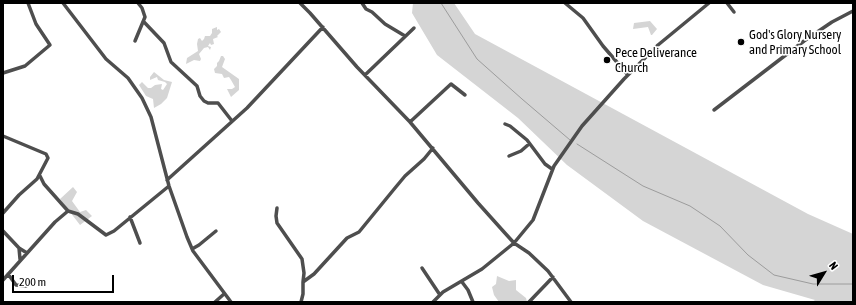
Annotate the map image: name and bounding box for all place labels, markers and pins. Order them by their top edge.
place label: God's Glory Nursery and Primary School [749,27,841,58]
marker: God's Glory Nursery and Primary School [736,37,746,47]
place label: Pece Deliverance Church [615,45,697,76]
marker: Pece Deliverance Church [602,55,612,65]

